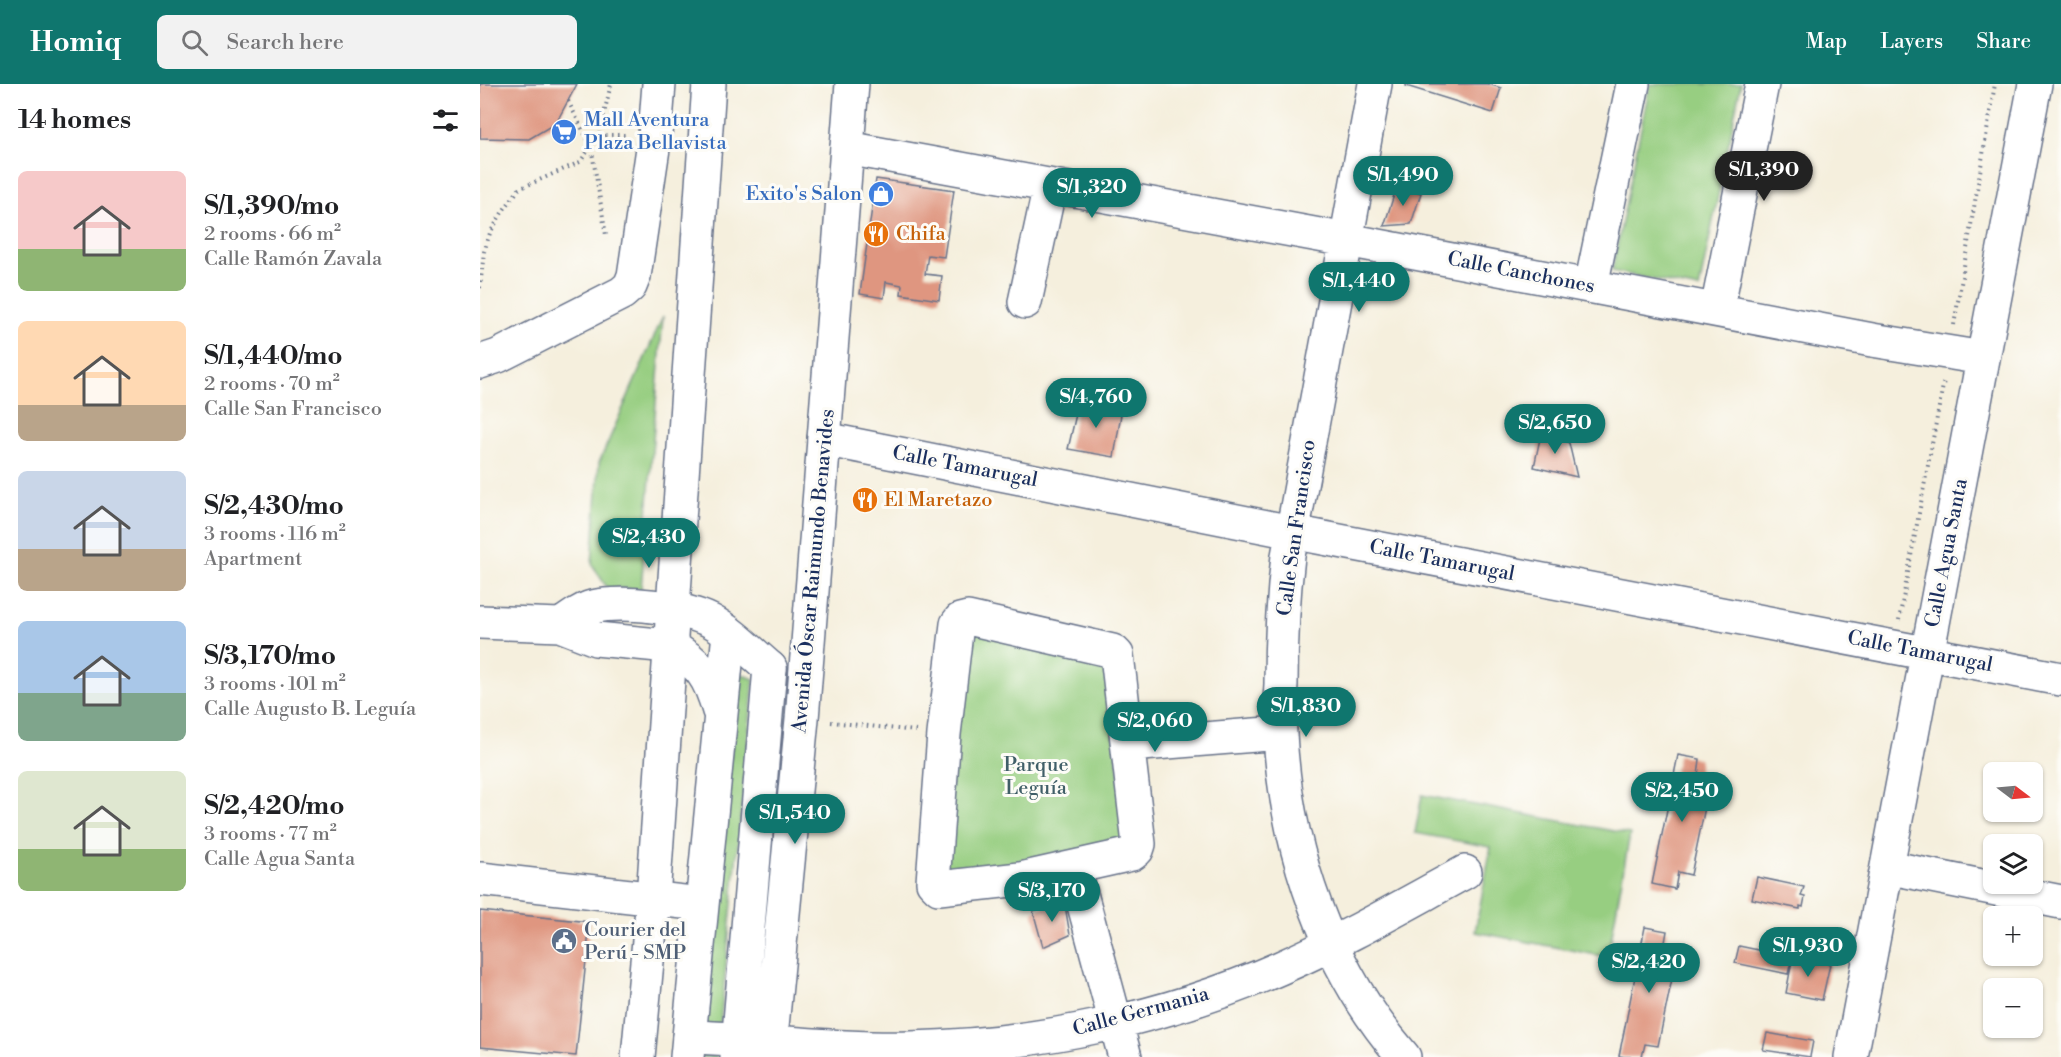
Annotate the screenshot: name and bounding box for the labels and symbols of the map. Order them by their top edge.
place label: Mall Aventura Plaza Bellavista [584,108,727,156]
supermarket icon: Mall Aventura Plaza Bellavista [549,117,579,147]
pin: S/1,390 [1709,151,1819,202]
pin: S/1,490 [1348,156,1458,207]
pin: S/1,320 [1037,168,1147,219]
shop icon: Exito's Salon [866,179,896,209]
place label: Exito's Salon [746,182,862,207]
restaurant icon: Chifa [861,219,891,249]
place label: Chifa [896,222,946,247]
street label: Calle Canchones [1445,246,1597,300]
pin: S/1,440 [1304,262,1414,313]
pin: S/4,760 [1041,378,1151,429]
pin: S/2,650 [1500,404,1610,455]
street label: Avenida Óscar Raimundo Benavides [786,408,841,735]
street label: Calle San Francisco [1272,438,1322,618]
street label: Calle Tamarugal [890,441,1040,493]
street label: Calle Agua Santa [1920,476,1974,630]
restaurant icon: El Maretazo [850,485,880,515]
place label: El Maretazo [884,488,993,513]
pin: S/2,430 [594,518,704,569]
street label: Calle Tamarugal [1367,535,1517,587]
street label: Calle Tamarugal [1845,626,1995,678]
pin: S/1,830 [1251,687,1361,738]
pin: S/2,060 [1100,702,1210,753]
park label: Parque Leguía [1003,753,1069,801]
north arrow [1983,762,2043,822]
pin: S/2,450 [1627,772,1737,823]
pin: S/1,540 [740,794,850,845]
pin: S/3,170 [997,872,1107,923]
place label: Courier del Perú - SMP [584,918,686,966]
public building icon: Courier del Perú - SMP [549,926,579,956]
pin: S/1,930 [1753,927,1863,978]
pin: S/2,420 [1594,943,1704,994]
street label: Calle Germania [1070,982,1213,1042]

